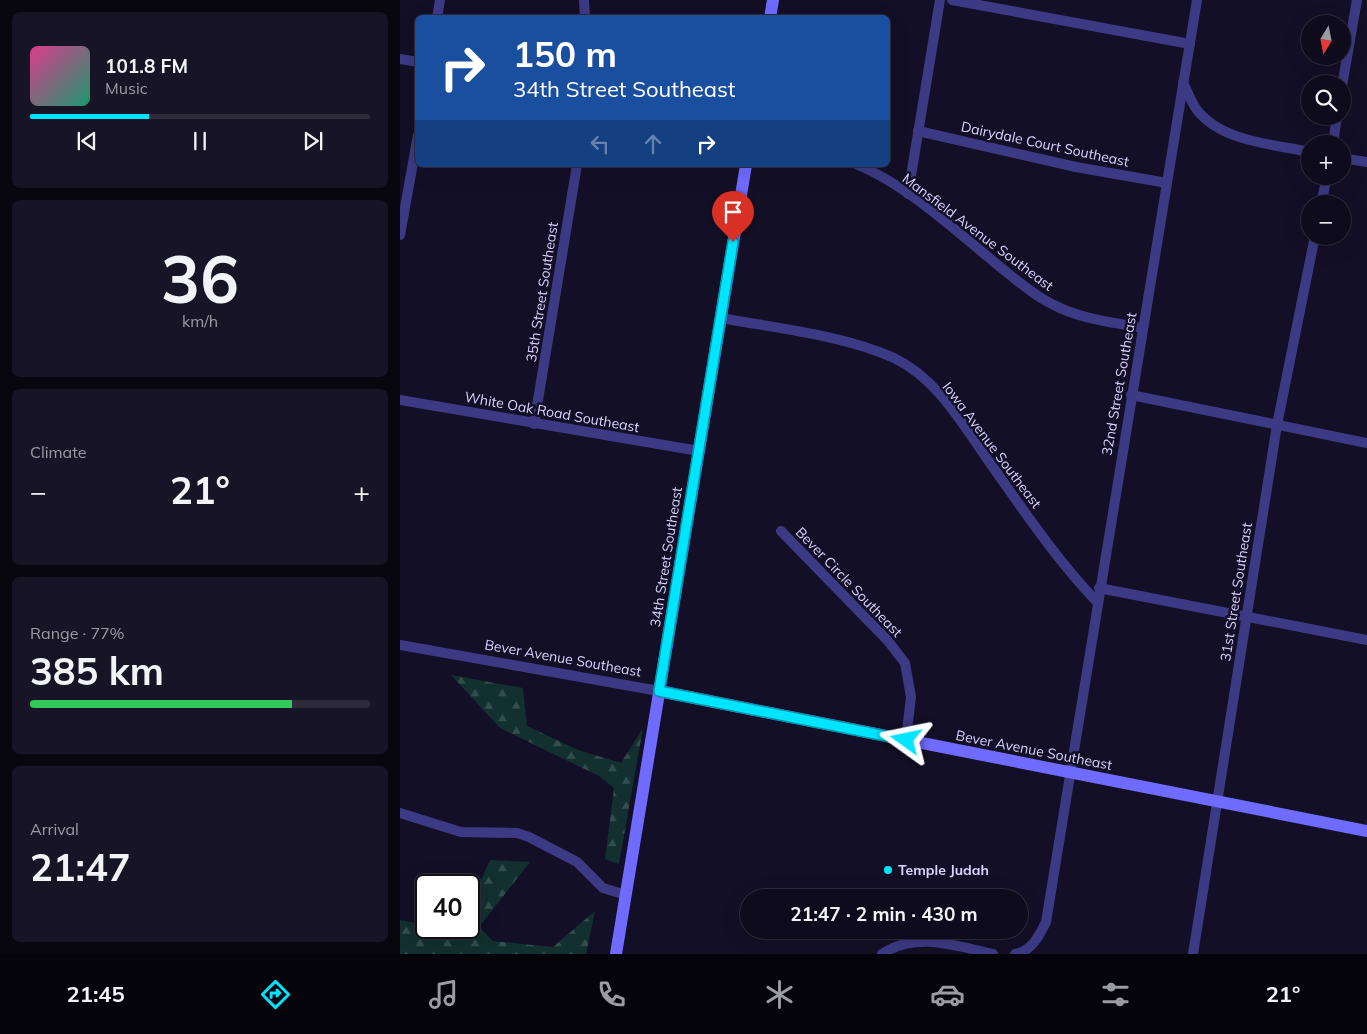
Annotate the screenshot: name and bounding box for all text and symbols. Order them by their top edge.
north arrow [1301,15,1351,65]
map controls [1301,15,1351,245]
text: 150 m [513,32,617,76]
icon: right [430,35,495,100]
text: 101.8 FM [105,54,188,78]
text: 34th Street Southeast [513,75,736,103]
button: search [1301,75,1351,125]
text: Music [105,78,148,98]
street label: Dairydale Court Southeast [959,117,1131,171]
icon: previous [73,127,101,155]
icon: pause [186,127,214,155]
icon: next [299,127,327,155]
icon: left [586,130,614,158]
icon: ahead [639,130,667,158]
icon: right [692,130,720,158]
button: + [1301,135,1351,185]
street label: Mansfield Avenue Southeast [899,169,1057,295]
pin [712,191,754,242]
button: − [1301,195,1351,245]
icon: arrive [719,198,747,226]
street label: 35th Street Southeast [522,221,562,363]
text: 36 [161,238,239,319]
text: km/h [182,311,218,331]
street label: 32nd Street Southeast [1098,311,1140,457]
street label: Iowa Avenue Southeast [939,378,1045,512]
street label: White Oak Road Southeast [463,388,641,436]
text: Climate [30,442,86,462]
text: 21° [170,466,230,514]
text: − [30,474,47,509]
text: + [353,474,370,509]
street label: 34th Street Southeast [646,486,686,628]
street label: 31st Street Southeast [1216,521,1256,663]
street label: Bever Circle Southeast [792,523,906,641]
text: Range · 77% [30,623,125,643]
street label: Bever Avenue Southeast [483,635,643,681]
text: 385 km [30,647,164,695]
position arrow [879,713,931,765]
street label: Bever Avenue Southeast [954,726,1114,774]
text: Arrival [30,819,79,839]
text: 21:47 [30,843,131,891]
place label: Temple Judah [898,861,989,879]
marker: Temple Judah [882,864,894,876]
speed limit sign: 40 [415,874,480,939]
text: 21:47 · 2 min · 430 m [790,902,978,926]
icon: directions [258,977,293,1012]
icon: music [426,977,461,1012]
icon: phone [594,977,629,1012]
icon: climate [762,977,797,1012]
icon: car [930,977,965,1012]
icon: filters [1098,977,1133,1012]
text: 21:45 [66,980,125,1008]
text: 21° [1266,980,1300,1008]

